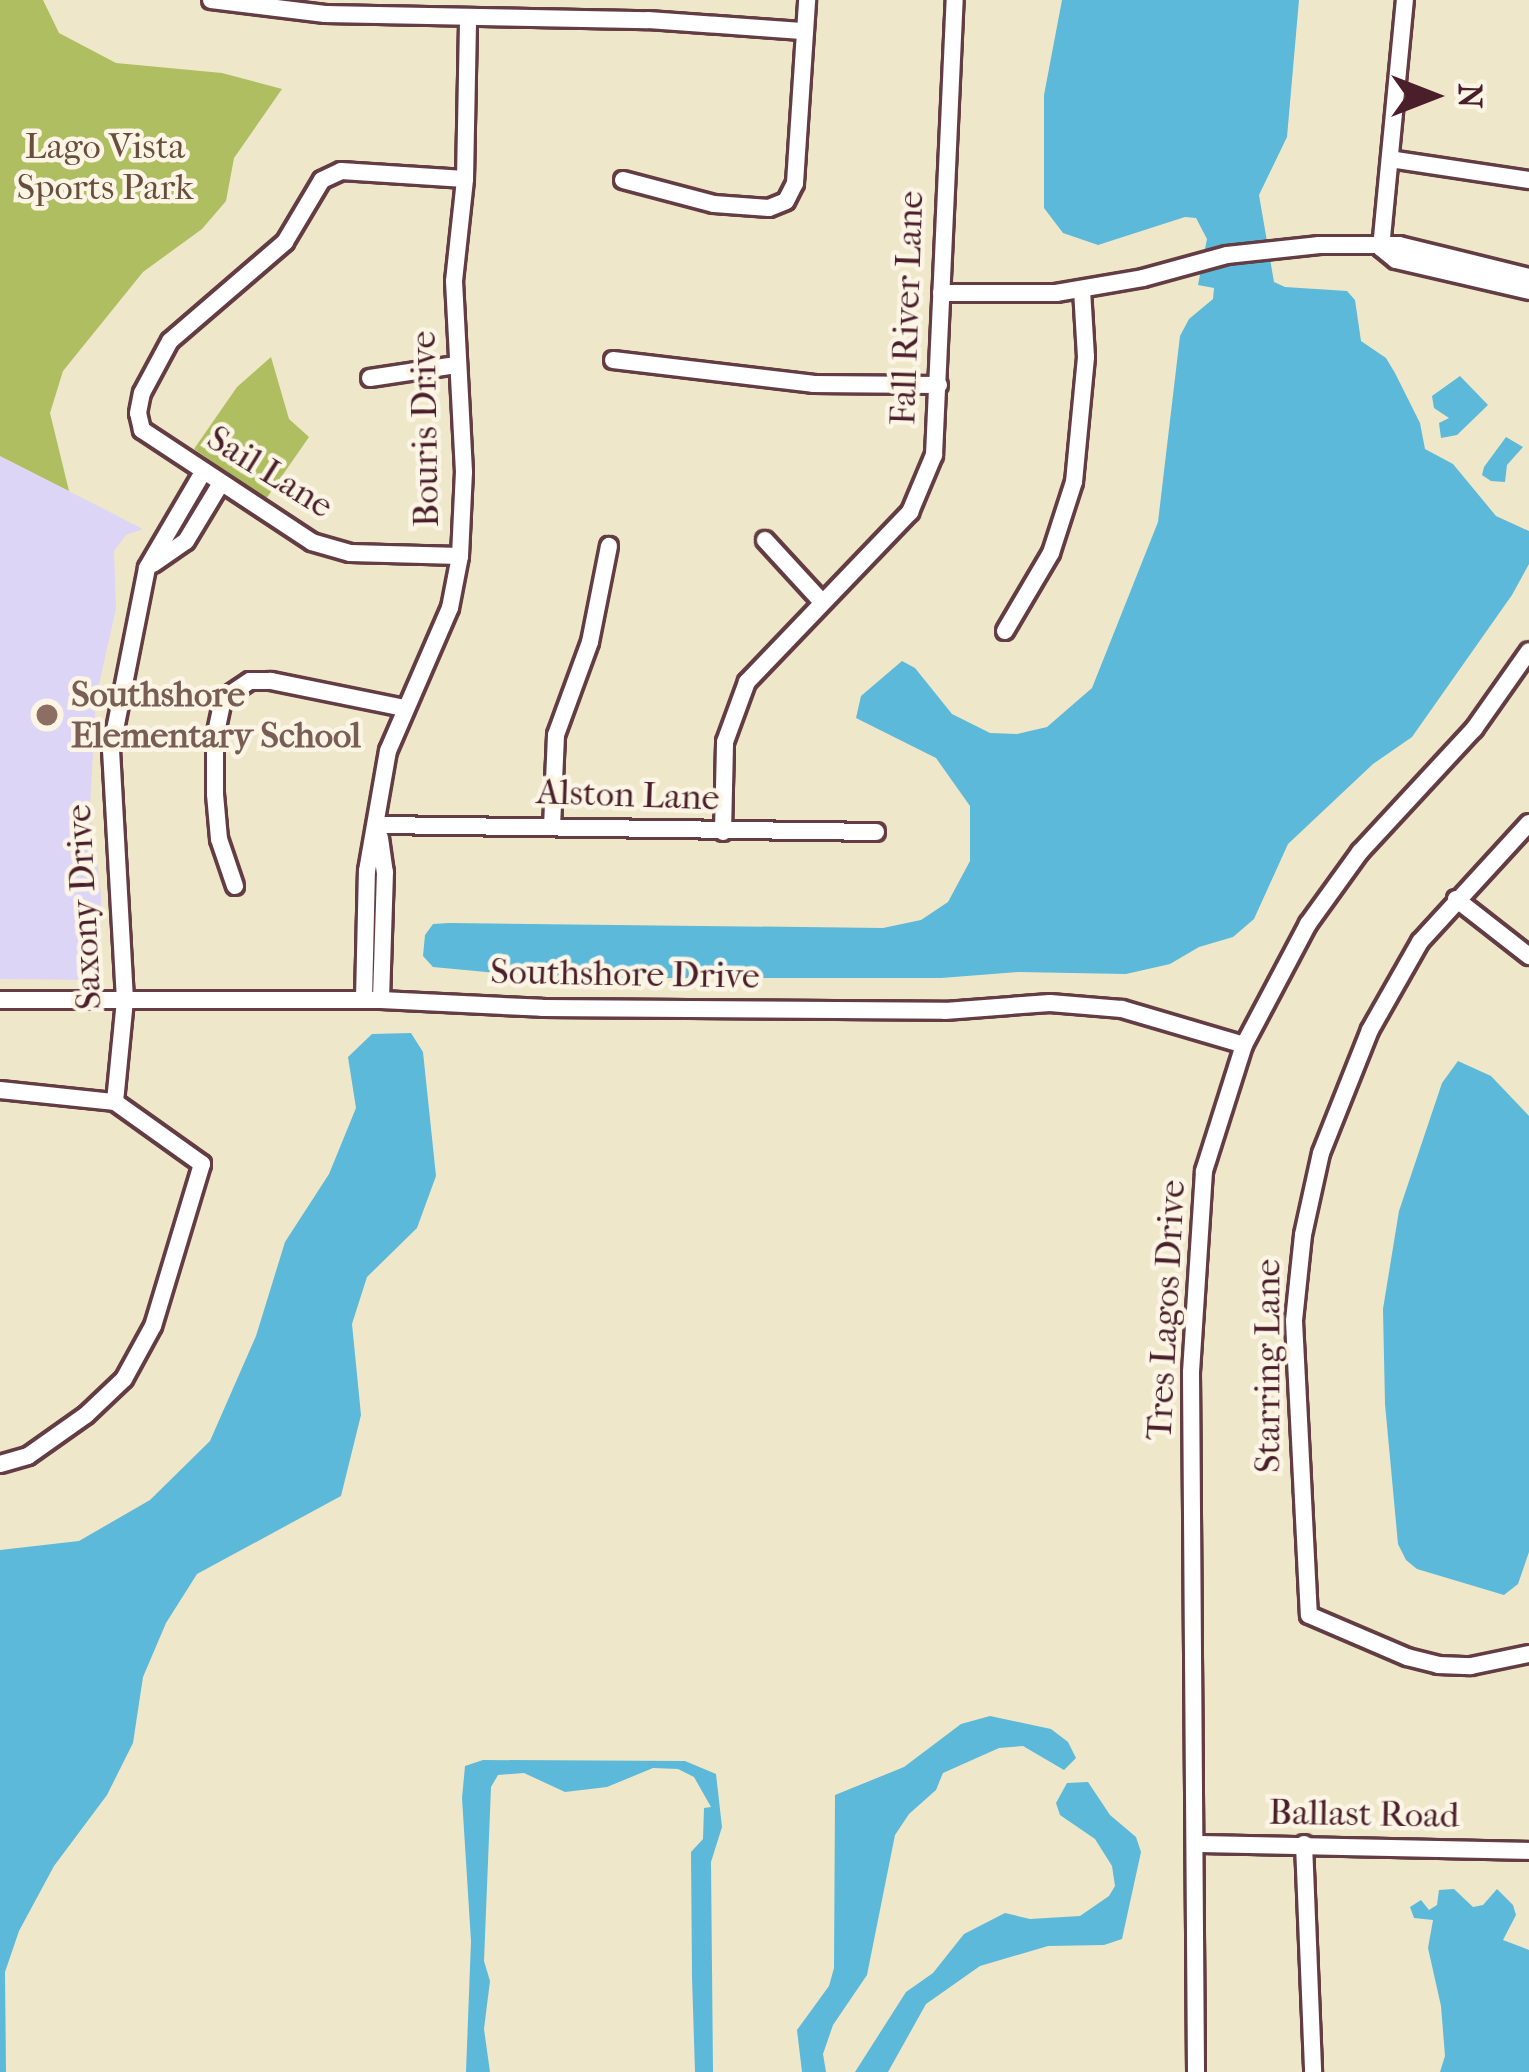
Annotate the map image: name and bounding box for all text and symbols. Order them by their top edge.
north arrow [1373,36,1493,156]
text: N [1450,83,1489,109]
park label: Lago Vista Sports Park [16,124,194,209]
street label: Fall River Lane [881,190,933,426]
street label: Bouris Drive [402,330,448,528]
street label: Sail Lane [199,416,341,528]
place label: Southshore Elementary School [71,672,361,757]
marker: Southshore Elementary School [34,702,60,728]
street label: Alston Lane [536,770,720,820]
street label: Saxony Drive [57,803,111,1011]
street label: Southshore Drive [490,950,760,998]
street label: Tres Lagos Drive [1138,1179,1194,1441]
street label: Starring Lane [1246,1259,1290,1473]
street label: Ballast Road [1268,1791,1460,1837]

